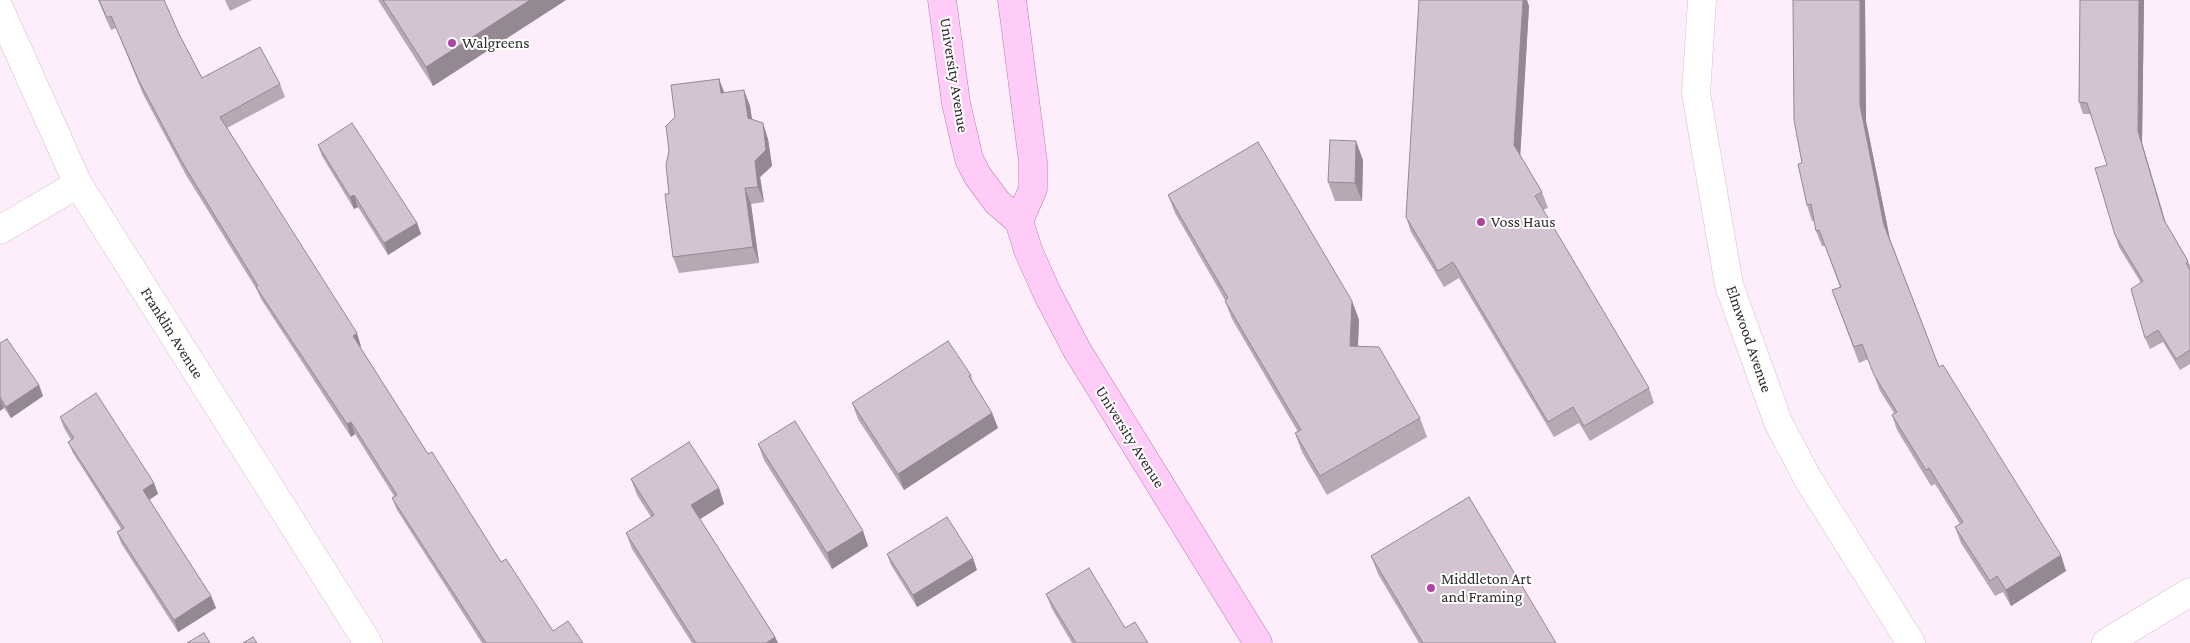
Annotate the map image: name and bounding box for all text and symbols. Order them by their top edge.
street label: University Avenue [935,16,973,134]
place label: Walgreens [462,33,530,53]
marker: Walgreens [446,37,458,49]
place label: Voss Haus [1491,212,1556,232]
marker: Voss Haus [1475,216,1487,228]
street label: Elmwood Avenue [1722,283,1776,395]
street label: Franklin Avenue [136,284,208,382]
street label: University Avenue [1091,383,1169,491]
place label: Middleton Art and Framing [1441,569,1531,607]
marker: Middleton Art and Framing [1425,582,1437,594]

